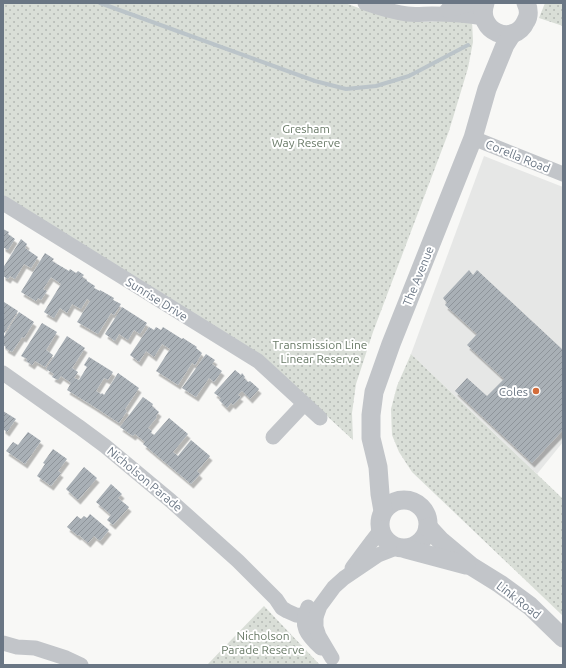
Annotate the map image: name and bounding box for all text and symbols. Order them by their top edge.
park label: Gresham Way Reserve [272,122,340,149]
street label: Corella Road [484,137,552,175]
street label: The Avenue [400,244,436,308]
street label: Sunrise Drive [124,275,190,323]
park label: Transmission Line Linear Reserve [273,338,367,365]
place label: Coles [499,385,528,398]
marker: Coles [531,386,541,396]
street label: Nicholson Parade [105,444,185,514]
street label: Link Road [494,579,544,621]
park label: Nicholson Parade Reserve [221,629,305,656]

